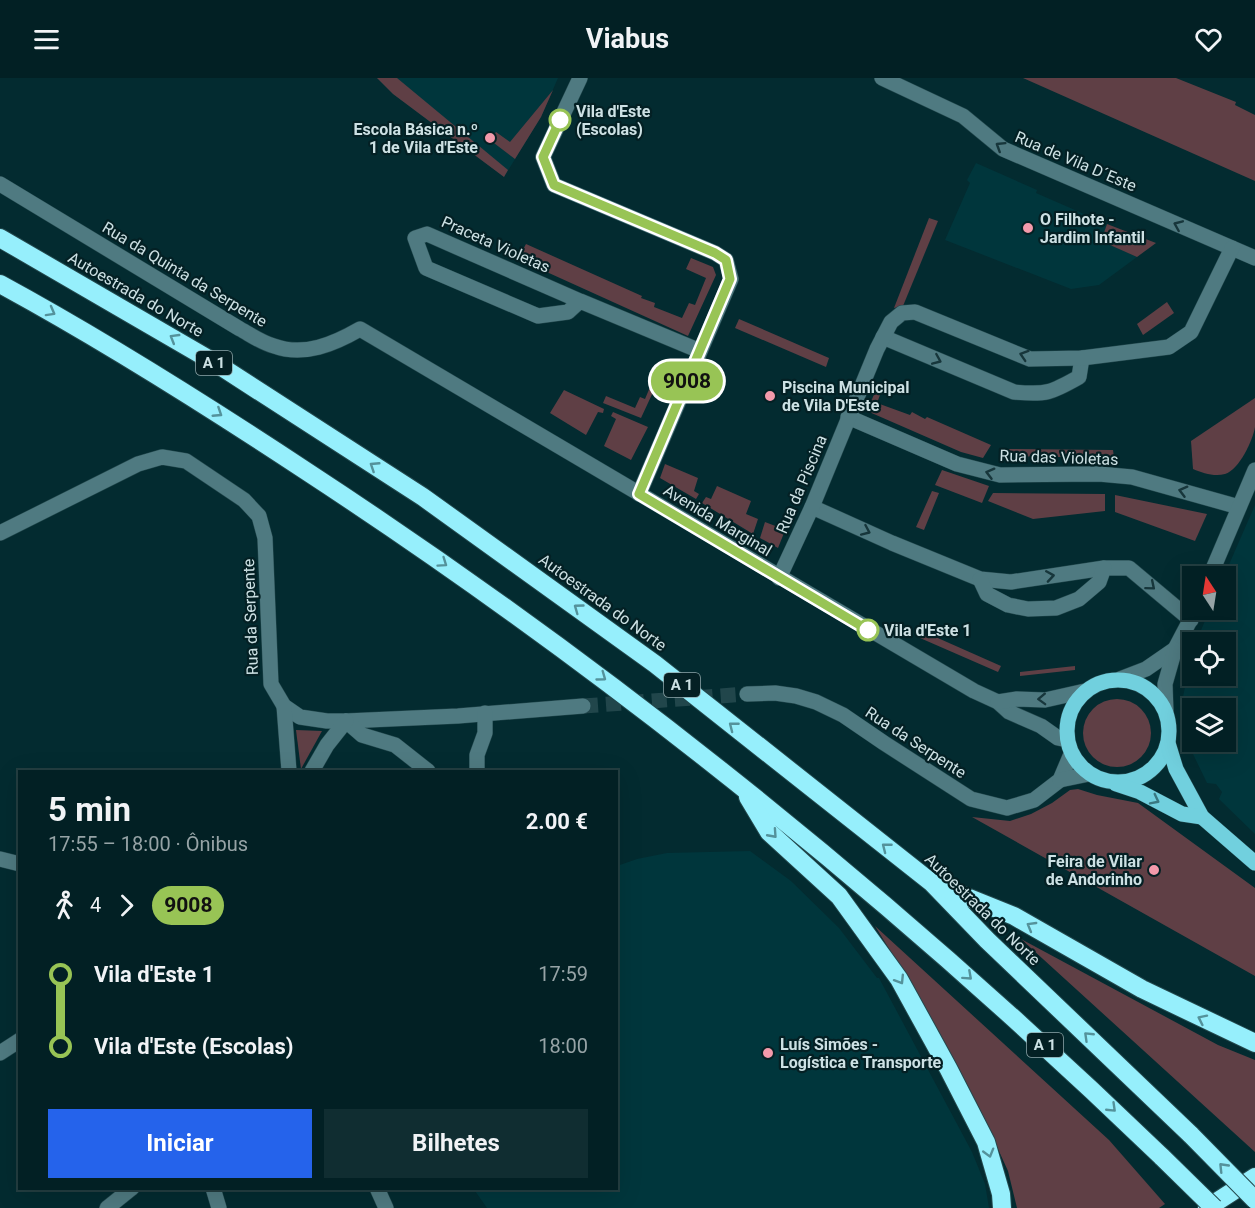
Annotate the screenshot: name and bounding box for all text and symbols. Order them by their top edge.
icon: menu [30,23,63,56]
text: Viabus [586,23,669,55]
icon: heart [1192,23,1225,56]
place label: Vila d'Este (Escolas) [576,102,651,139]
marker: Vila d'Este (Escolas) [549,109,571,131]
place label: Escola Básica n.º 1 de Vila d'Este [354,120,478,157]
street label: Rua de Vila D´Este [1012,127,1139,196]
marker: Escola Básica n.º 1 de Vila d'Este [483,131,497,145]
one-way arrow [996,142,1006,154]
place label: O Filhote - Jardim Infantil [1040,210,1145,247]
street label: Praceta Violetas [439,212,553,277]
street label: Rua da Quinta da Serpente [99,218,270,331]
one-way arrow [1174,220,1185,232]
marker: O Filhote - Jardim Infantil [1021,221,1035,235]
street label: Autoestrada do Norte [65,248,207,341]
one-way arrow [45,305,56,316]
one-way arrow [170,334,180,346]
one-way arrow [1019,350,1030,363]
road number: A 1 [196,351,232,375]
one-way arrow [931,353,942,365]
line badge: 9008 [645,362,729,400]
text: 9008 [663,369,711,393]
place label: Piscina Municipal de Vila D'Este [782,378,909,415]
marker: Piscina Municipal de Vila D'Este [763,389,777,403]
one-way arrow [211,406,222,417]
street label: Rua da Piscina [772,432,831,536]
street label: Rua das Violetas [999,446,1119,469]
one-way arrow [369,462,380,473]
one-way arrow [986,467,996,480]
street label: Avenida Marginal [660,481,775,560]
one-way arrow [1178,486,1189,498]
one-way arrow [859,524,870,536]
street label: Autoestrada do Norte [535,550,670,655]
one-way arrow [437,556,448,567]
street label: Rua da Serpente [239,558,262,676]
north arrow [1182,566,1236,620]
map controls [1182,566,1236,752]
one-way arrow [1046,571,1055,583]
one-way arrow [1144,579,1155,590]
one-way arrow [574,604,585,615]
marker: Vila d'Este 1 [857,619,879,641]
place label: Vila d'Este 1 [884,621,971,640]
button: locate [1182,632,1236,686]
one-way arrow [595,669,606,680]
road number: A 1 [664,673,700,697]
one-way arrow [1037,693,1046,706]
button: layers [1182,698,1236,752]
street label: Rua da Serpente [862,703,970,782]
one-way arrow [729,722,740,733]
text: 5 min [48,790,131,829]
one-way arrow [1149,793,1160,804]
text: 2.00 € [526,809,588,834]
one-way arrow [766,827,777,838]
text: 17:55 – 18:00 · Ônibus [48,832,248,856]
one-way arrow [882,844,893,855]
street label: Autoestrada do Norte [921,849,1044,969]
place label: Feira de Vilar de Andorinho [1046,852,1142,889]
marker: Feira de Vilar de Andorinho [1147,863,1161,877]
icon: walk [48,889,81,922]
icon: forward [110,889,143,922]
text: 4 [90,893,101,917]
text: 9008 [164,893,212,917]
one-way arrow [1027,921,1037,933]
text: Vila d'Este 1 [94,962,214,987]
text: 17:59 [538,962,588,986]
one-way arrow [961,969,972,980]
one-way arrow [892,974,904,984]
one-way arrow [1197,1014,1208,1026]
road number: A 1 [1027,1033,1063,1057]
one-way arrow [1085,1033,1096,1044]
text: Vila d'Este (Escolas) [94,1034,294,1059]
text: 18:00 [538,1034,588,1058]
place label: Luís Simões - Logística e Transporte [780,1035,942,1072]
marker: Luís Simões - Logística e Transporte [761,1046,775,1060]
one-way arrow [1105,1101,1115,1112]
button: Iniciar [48,1109,312,1178]
button: Bilhetes [324,1109,588,1178]
one-way arrow [982,1147,994,1158]
one-way arrow [1220,1164,1231,1175]

